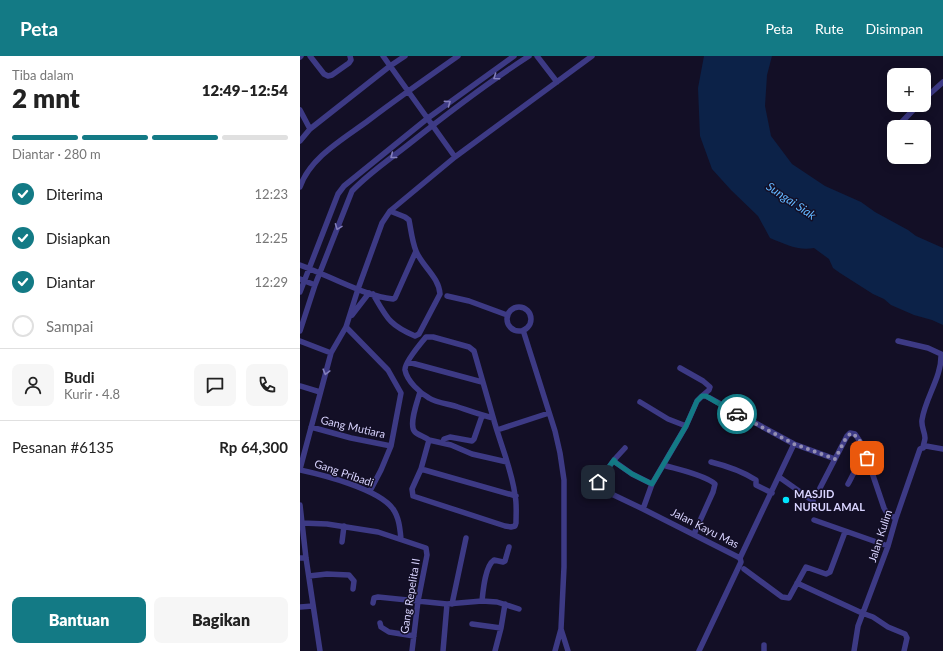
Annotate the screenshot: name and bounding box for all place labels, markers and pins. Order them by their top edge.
pin [850,441,884,475]
pin [581,465,615,499]
place label: MASJID NURUL AMAL [794,487,865,513]
marker: MASJID NURUL AMAL [781,495,791,505]

